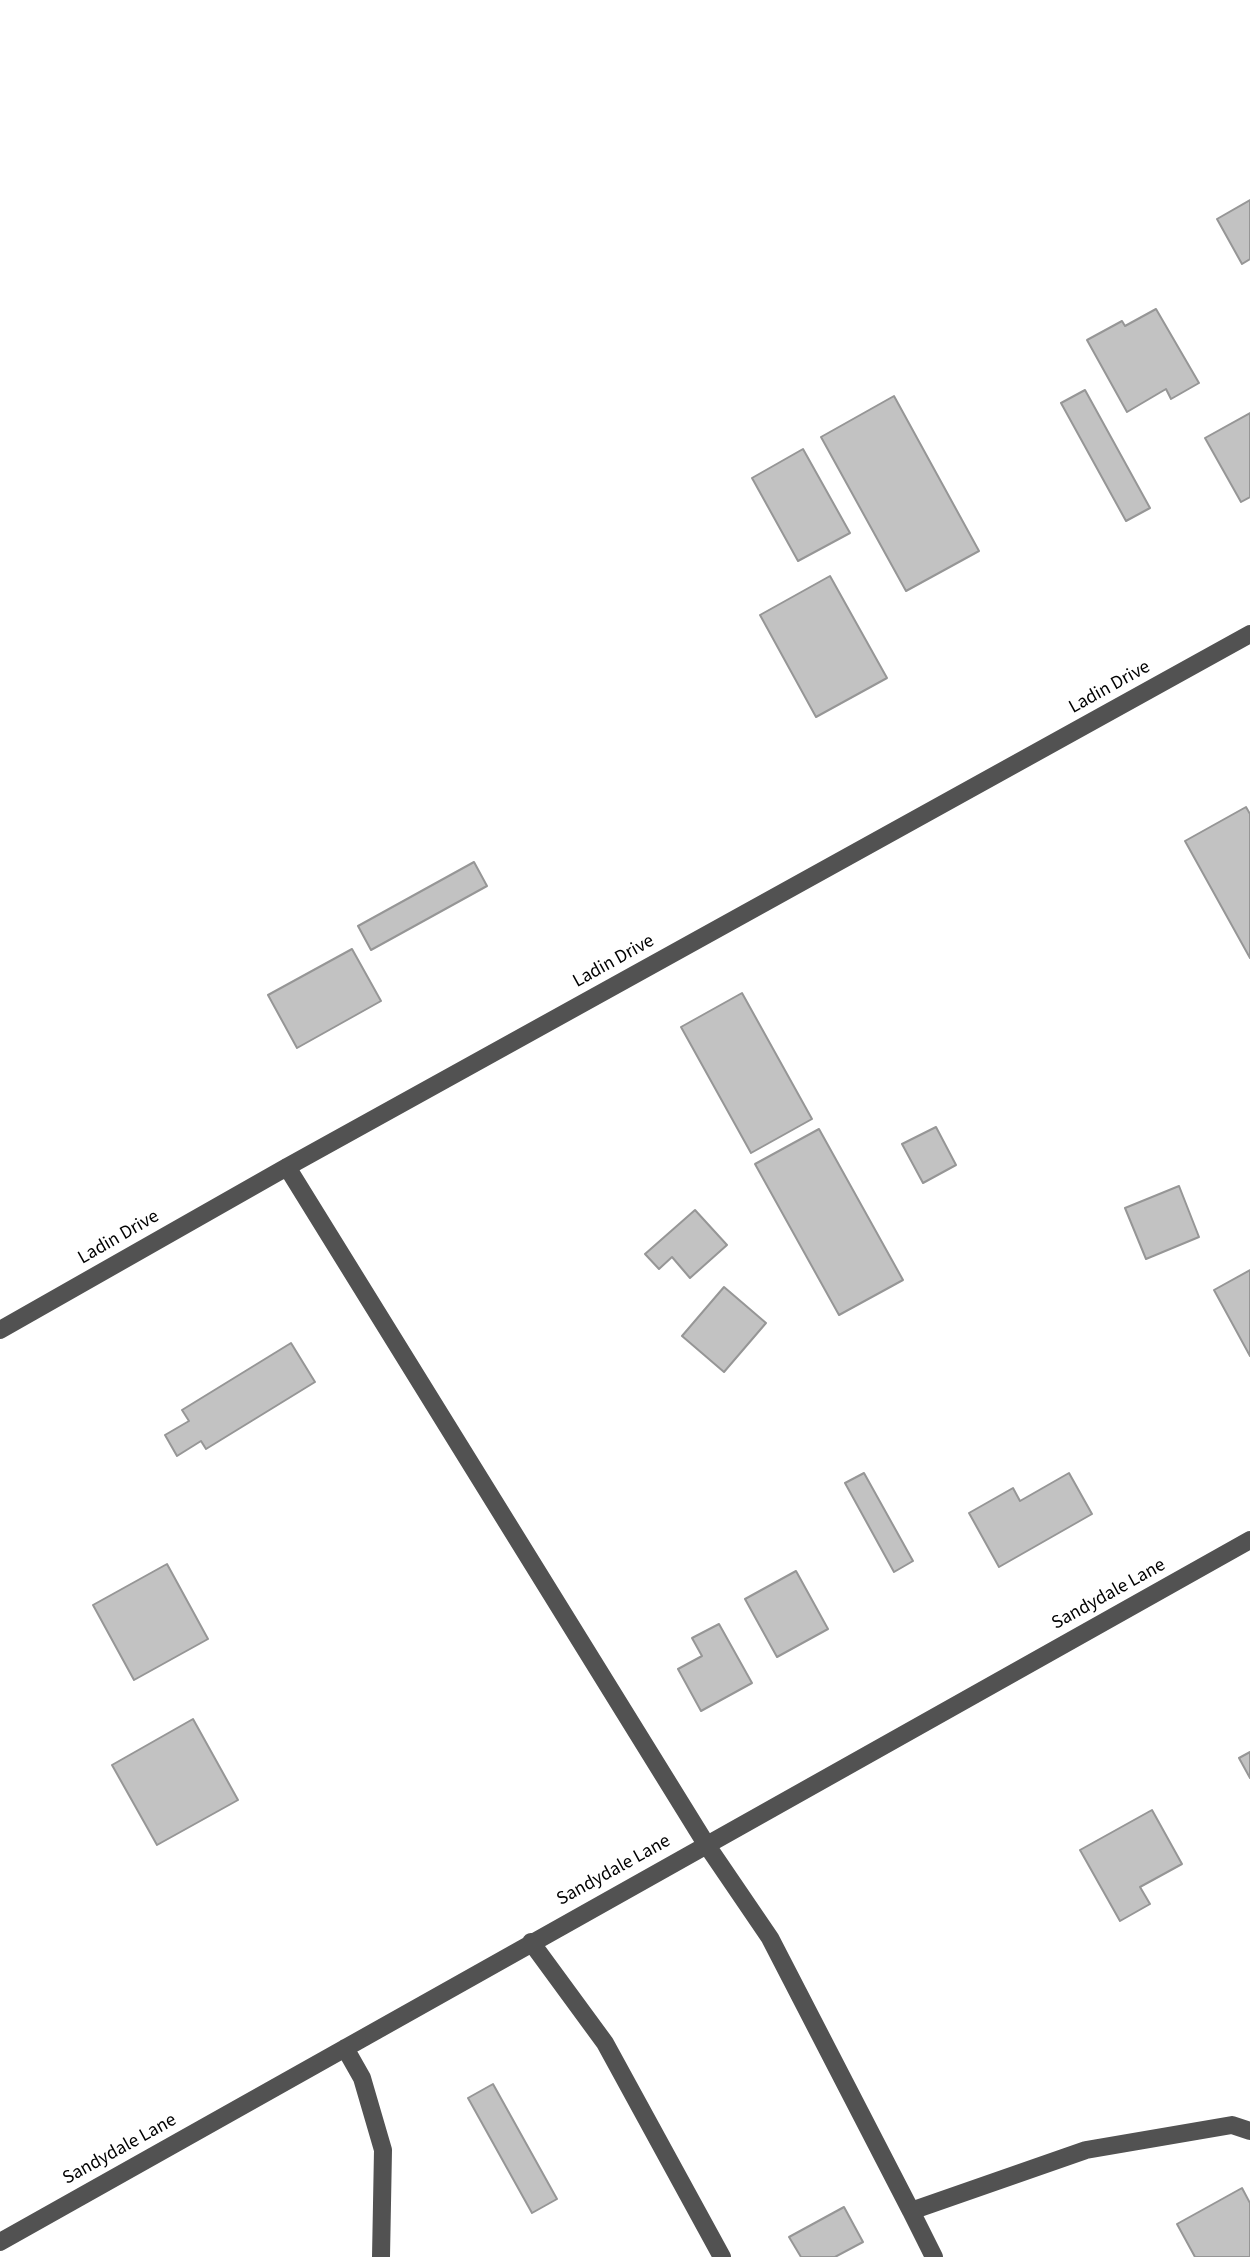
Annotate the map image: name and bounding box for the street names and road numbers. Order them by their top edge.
street label: Ladin Drive [1065,656,1155,720]
street label: Ladin Drive [569,930,659,994]
street label: Ladin Drive [75,1206,163,1270]
street label: Sandydale Lane [1048,1554,1170,1636]
street label: Sandydale Lane [553,1830,675,1912]
street label: Sandydale Lane [59,2109,181,2191]

